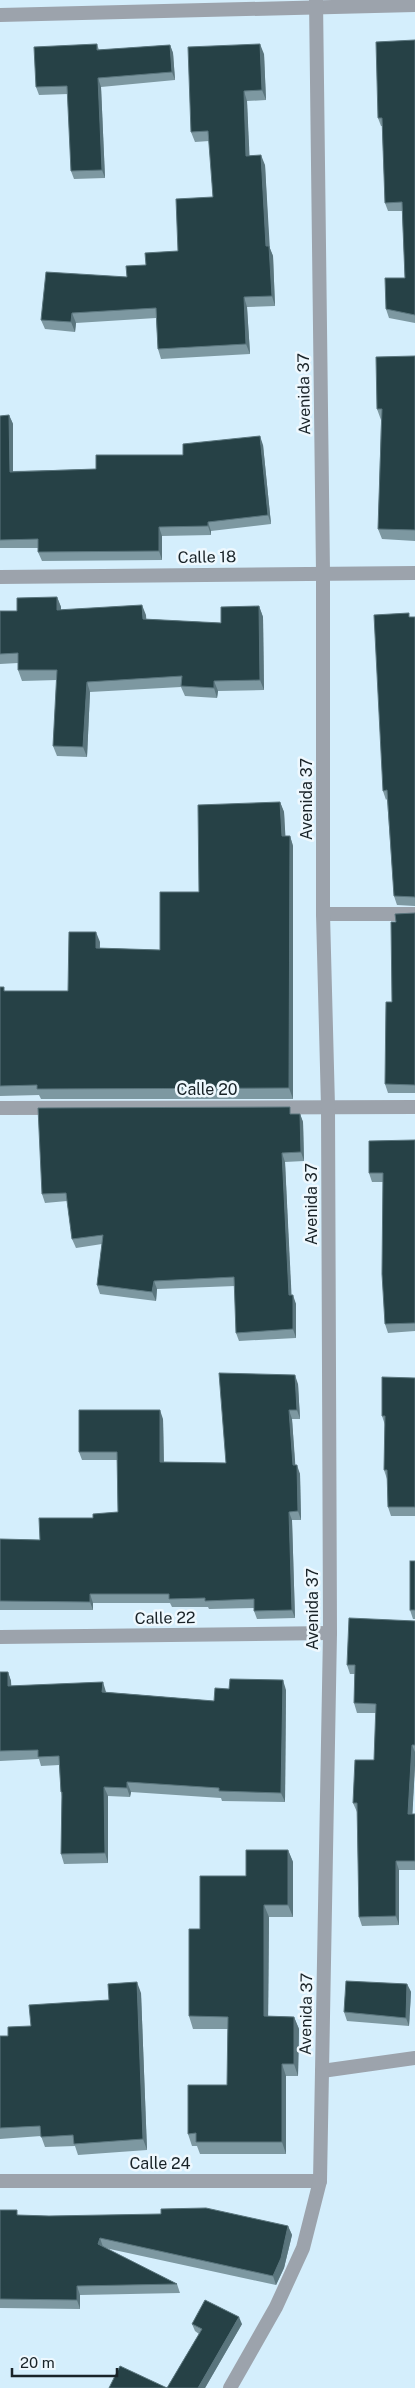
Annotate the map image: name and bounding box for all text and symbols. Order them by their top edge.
street label: Avenida 37 [294,353,314,435]
street label: Calle 18 [178,547,236,567]
street label: Avenida 37 [297,758,316,840]
street label: Calle 20 [177,1080,238,1099]
street label: Avenida 37 [302,1163,321,1245]
street label: Avenida 37 [303,1568,322,1650]
street label: Calle 22 [134,1608,196,1628]
street label: Avenida 37 [296,1973,316,2055]
street label: Calle 24 [129,2154,191,2173]
scale bar [12,2346,118,2378]
text: 20 m [20,2354,55,2371]

